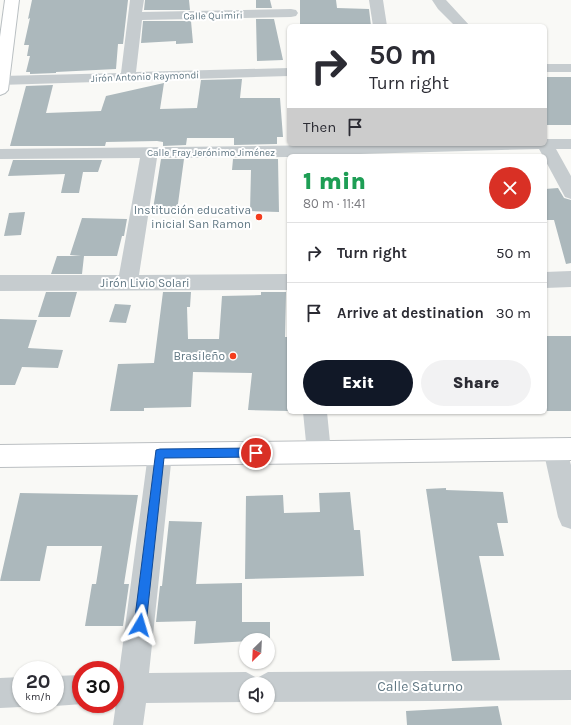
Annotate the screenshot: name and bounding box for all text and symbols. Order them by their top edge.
street label: Calle Quimiri [183,9,243,23]
text: 50 m [369,38,437,71]
icon: right [303,40,355,92]
street label: Jirón Antonio Raymondi [91,69,199,85]
text: Turn right [369,72,449,94]
icon: arrive [344,116,366,138]
text: Then [303,118,336,136]
street label: Calle Fray Jerónimo Jiménez [147,147,275,159]
text: 1 min [303,167,366,195]
button: close [489,167,531,209]
text: 80 m · 11:41 [303,196,366,211]
place label: Institución educativa inicial San Ramon [134,203,251,231]
marker: Institución educativa inicial San Ramon [254,212,264,222]
icon: right [303,242,325,264]
text: Turn right [337,244,407,262]
text: 50 m [496,244,531,262]
street label: Jirón Livio Solari [100,276,190,290]
icon: arrive [303,302,325,324]
text: Arrive at destination [337,304,484,322]
text: 30 m [496,304,531,322]
place label: Brasileño [173,349,225,363]
marker: Brasileño [228,351,238,361]
button: Exit [303,360,413,406]
button: Share [421,360,531,406]
pin [239,436,273,470]
icon: arrive [245,442,267,464]
position arrow [119,604,161,646]
north arrow [239,633,275,669]
map controls [239,633,275,713]
speed limit sign: 30 [72,661,124,713]
text: 20 [26,670,50,693]
button: sound [239,677,275,713]
street label: Calle Saturno [377,678,463,695]
text: km/h [25,691,51,703]

